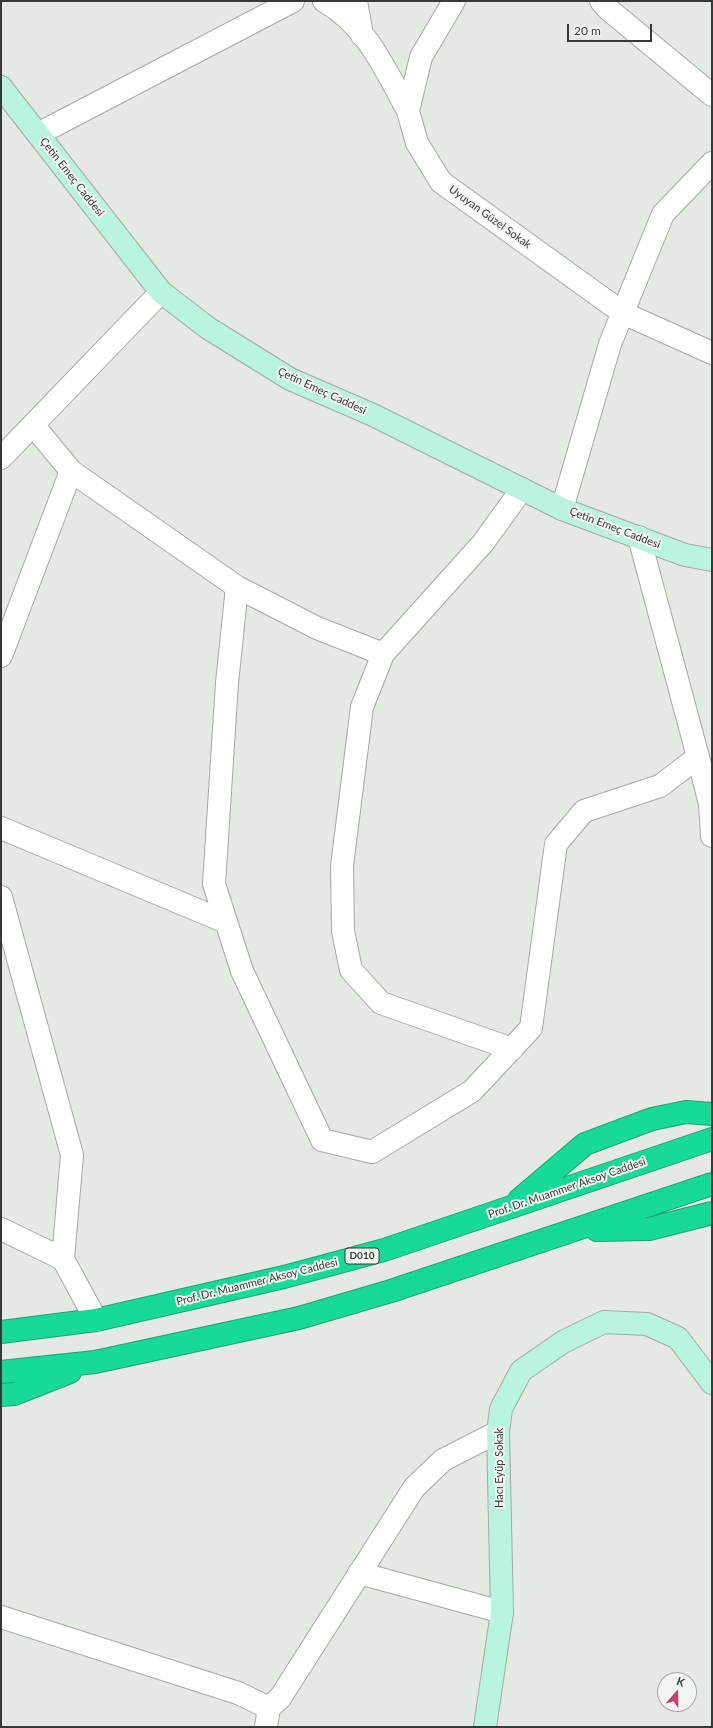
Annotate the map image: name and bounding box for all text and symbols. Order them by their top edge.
scale bar [569,16,654,42]
text: 20 m [574,23,601,38]
street label: Çetin Emeç Caddesi [37,135,107,219]
street label: Uyuyan Güzel Sokak [446,183,534,251]
street label: Çetin Emeç Caddesi [276,365,368,417]
street label: Çetin Emeç Caddesi [568,505,662,551]
street label: Prof. Dr. Muammer Aksoy Caddesi [486,1155,648,1221]
road number: D010 [345,1248,379,1264]
street label: Prof. Dr. Muammer Aksoy Caddesi [175,1256,339,1308]
street label: Hacı Eyüp Sokak [492,1428,506,1508]
north arrow [657,1672,697,1712]
text: K [675,1674,687,1689]

